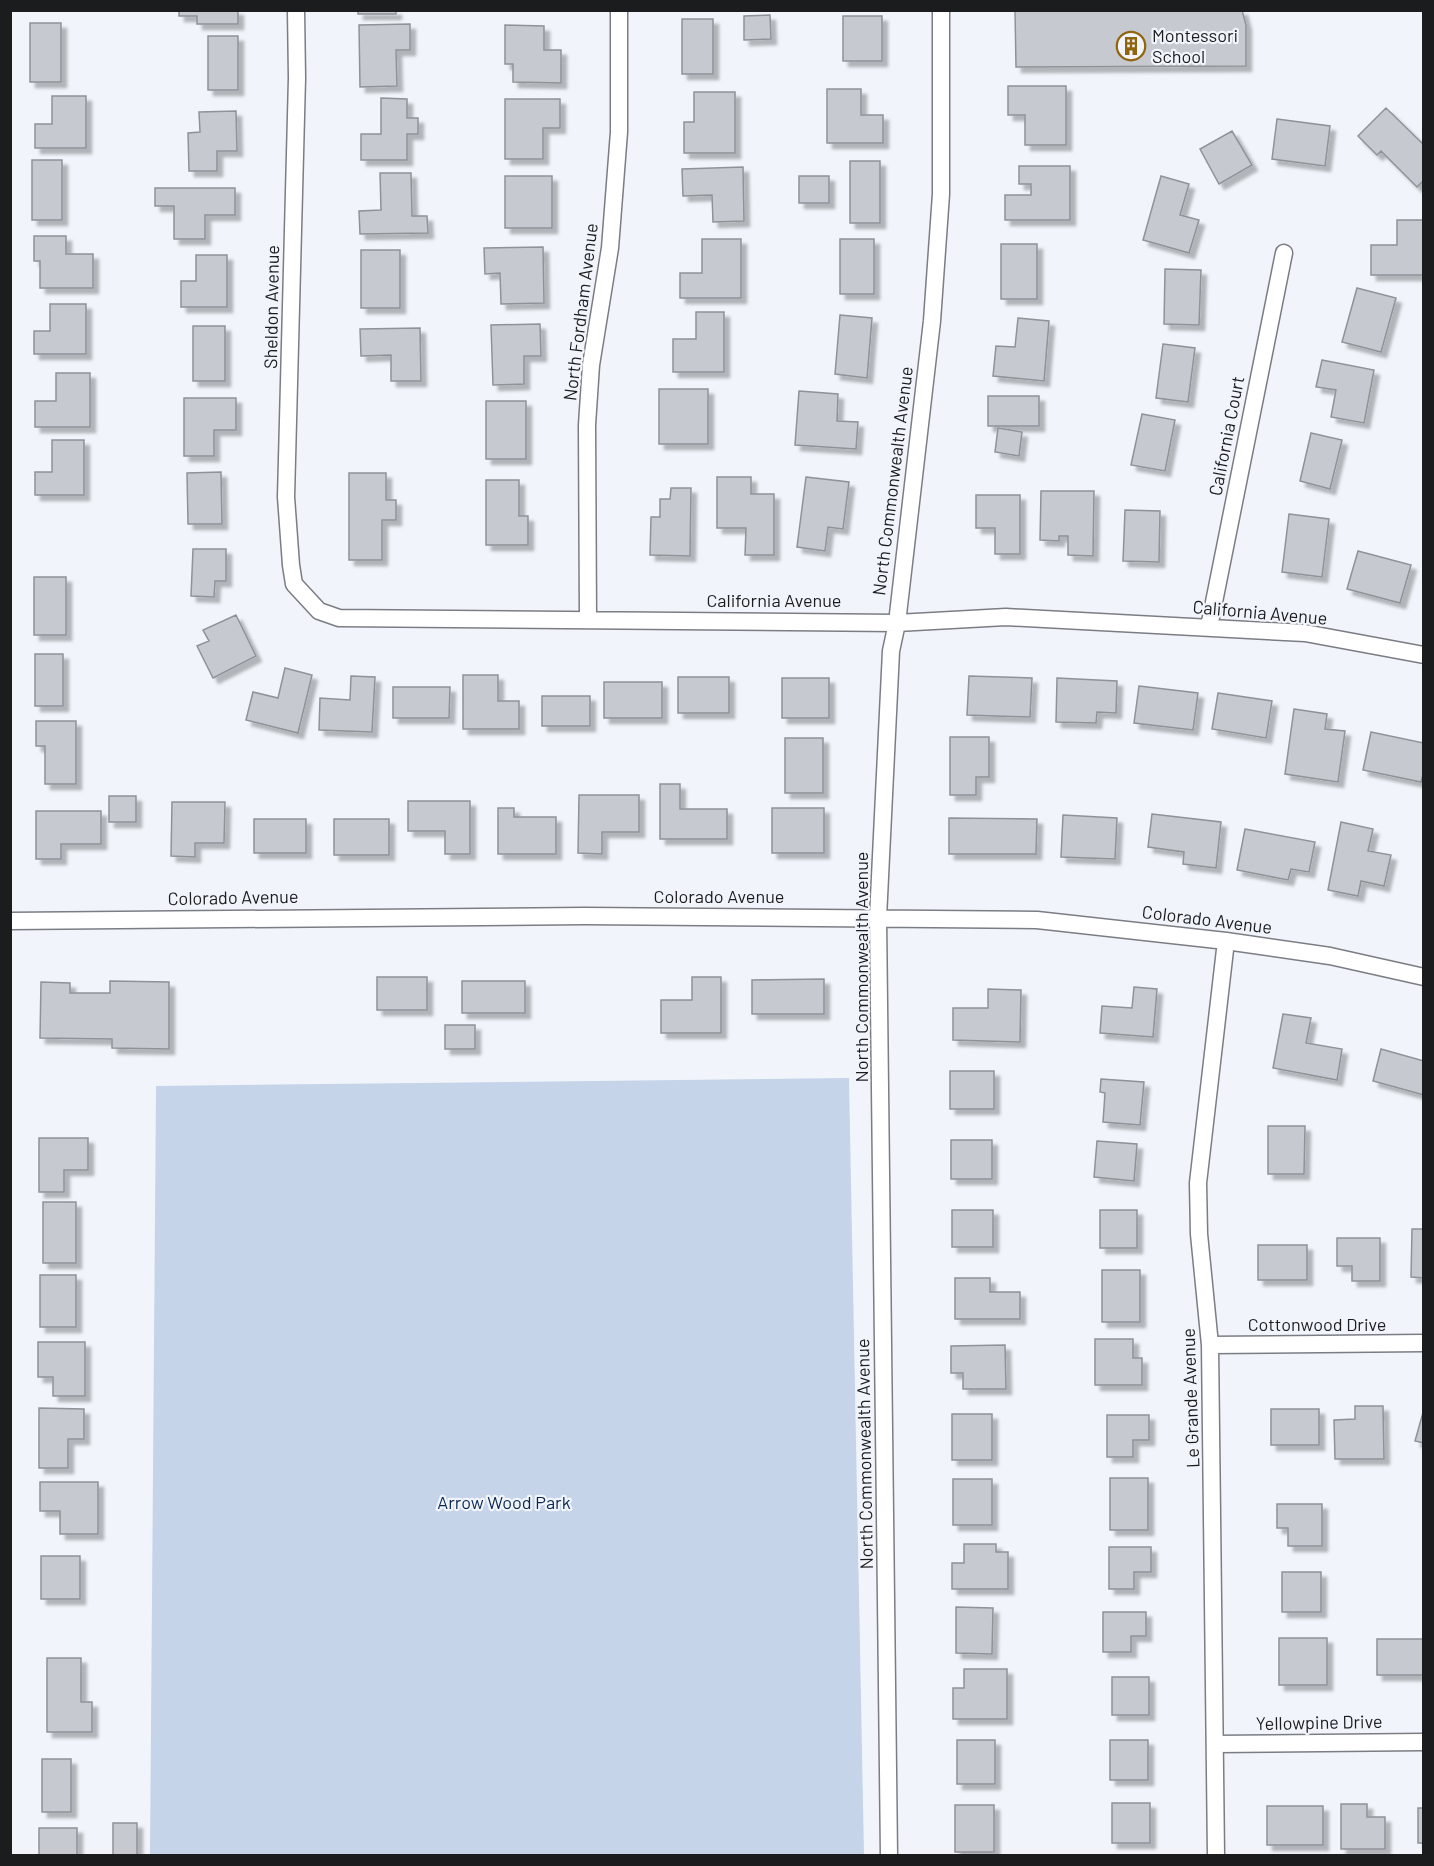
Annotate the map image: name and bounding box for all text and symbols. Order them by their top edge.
place label: Montessori School [1152,24,1238,67]
building icon: Montessori School [1115,30,1147,62]
street label: North Fordham Avenue [558,222,602,402]
street label: Sheldon Avenue [259,245,283,369]
street label: North Commonwealth Avenue [867,365,917,597]
street label: California Court [1204,374,1248,498]
street label: California Avenue [707,589,841,611]
street label: California Avenue [1192,595,1328,629]
street label: North Commonwealth Avenue [850,852,872,1082]
street label: Colorado Avenue [167,885,299,909]
street label: Colorado Avenue [654,885,784,907]
street label: Colorado Avenue [1141,900,1273,938]
street label: Cottonwood Drive [1248,1313,1386,1335]
street label: Le Grande Avenue [1177,1328,1203,1468]
street label: North Commonwealth Avenue [851,1338,877,1570]
park label: Arrow Wood Park [437,1491,571,1513]
street label: Yellowpine Drive [1255,1710,1383,1734]

